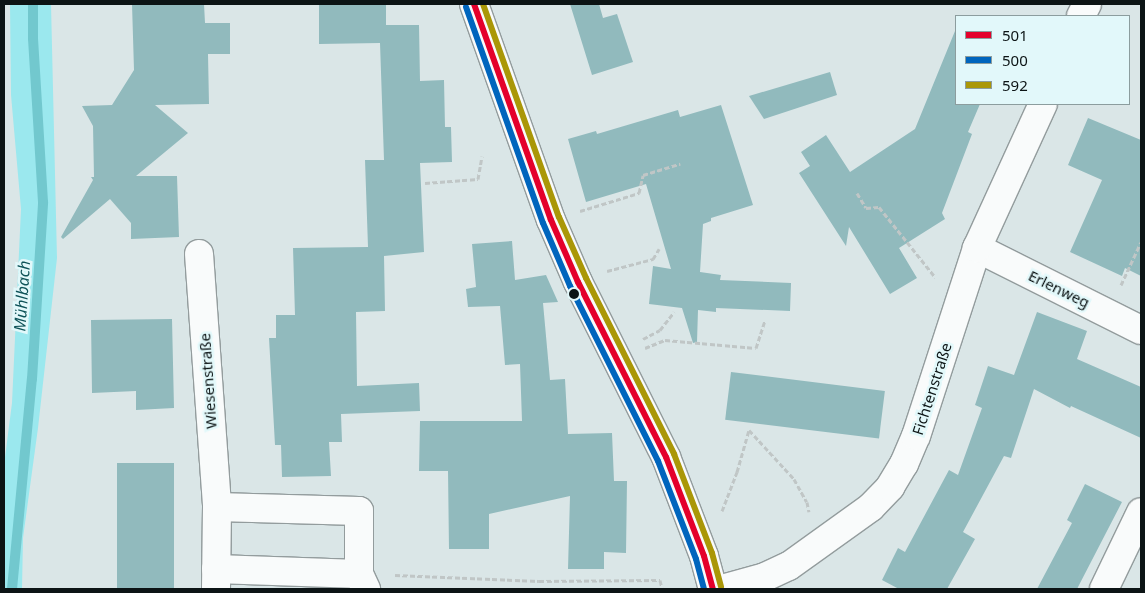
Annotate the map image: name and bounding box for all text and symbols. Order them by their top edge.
legend [955,15,1130,105]
text: 501 [1002,25,1028,45]
text: 500 [1002,50,1028,70]
text: 592 [1002,75,1028,95]
water label: Mühlbach [10,260,34,332]
street label: Erlenweg [1026,267,1092,311]
unlabelled marker [569,289,579,299]
street label: Wiesenstraße [196,332,220,430]
street label: Fichtenstraße [909,341,955,437]

